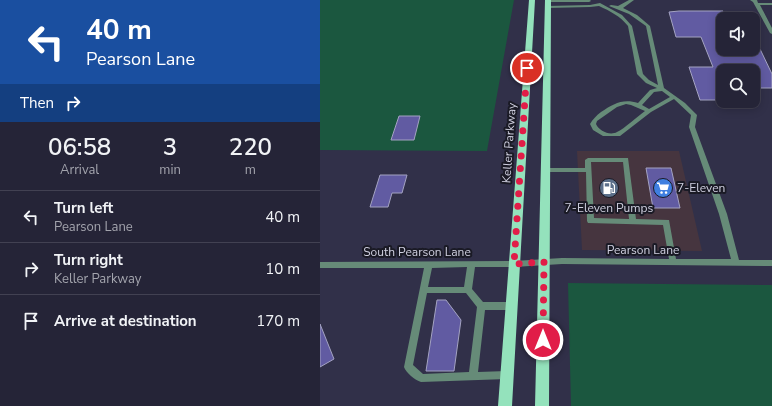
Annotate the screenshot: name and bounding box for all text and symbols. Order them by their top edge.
text: 40 m [86,11,152,49]
map controls [716,12,760,108]
button: sound [716,12,760,56]
icon: left [20,16,72,68]
text: Pearson Lane [86,47,195,71]
pin [510,51,544,85]
icon: arrive [516,57,538,79]
button: search [716,64,760,108]
icon: right [62,92,84,114]
text: Then [20,93,54,113]
street label: Keller Parkway [498,101,520,184]
text: 06:58 [48,131,111,163]
text: 3 [163,131,177,163]
text: 220 [229,131,272,163]
text: Arrival [60,161,99,179]
text: min [159,161,181,179]
text: m [245,161,256,179]
fuel station icon: 7-Eleven Pumps [598,177,620,199]
supermarket icon: 7-Eleven [652,177,674,199]
place label: 7-Eleven [677,180,725,196]
text: Turn left [54,198,113,218]
place label: 7-Eleven Pumps [565,200,654,216]
icon: left [20,206,42,228]
text: 40 m [265,207,300,227]
text: Pearson Lane [54,218,133,236]
street label: Pearson Lane [607,242,679,258]
street label: South Pearson Lane [363,244,471,260]
text: Turn right [54,250,123,270]
icon: right [20,258,42,280]
text: 10 m [265,259,300,279]
text: Keller Parkway [54,270,142,288]
icon: arrive [20,310,42,332]
text: Arrive at destination [54,311,197,331]
text: 170 m [256,311,300,331]
position arrow [522,319,564,361]

